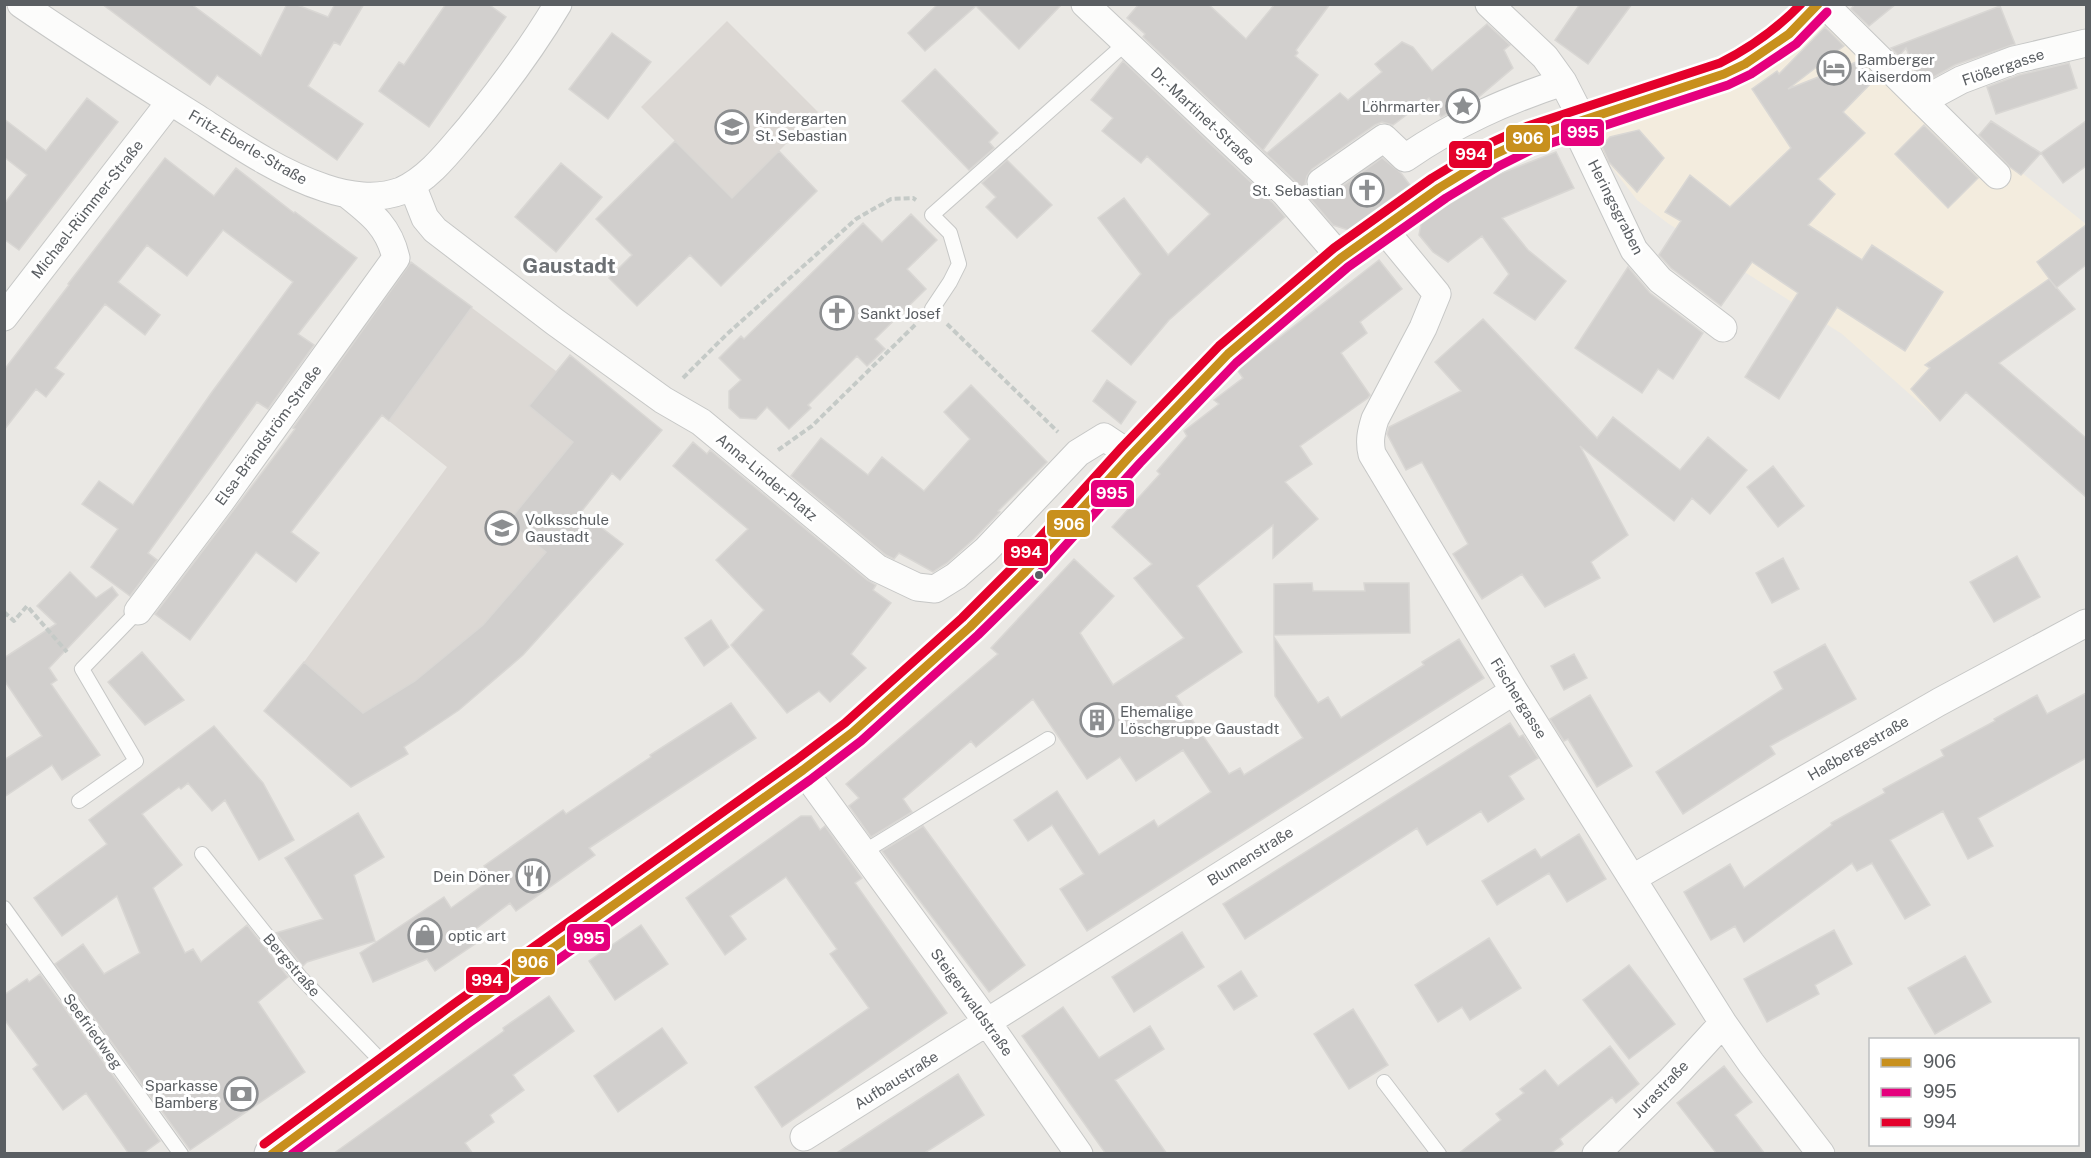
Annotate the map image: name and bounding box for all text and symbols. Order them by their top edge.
street label: Flößergasse [1960,45,2046,89]
hotel icon: Bamberger Kaiserdom [1816,50,1852,86]
place label: Bamberger Kaiserdom [1857,51,1935,85]
street label: Dr.-Martinet-Straße [1148,64,1258,168]
place icon: Löhrmarter [1445,88,1481,124]
place label: Löhrmarter [1362,98,1440,115]
street label: Fritz-Eberle-Straße [186,106,310,188]
school or university icon: Kindergarten St. Sebastian [714,109,750,145]
place label: Kindergarten St. Sebastian [755,110,847,144]
line badge: 995 [1560,118,1605,147]
text: 995 [1567,123,1599,142]
line badge: 906 [1505,124,1551,153]
text: 906 [1512,129,1544,148]
street label: Michael-Rümmer-Straße [28,136,146,282]
line badge: 994 [1448,140,1493,169]
text: 994 [1455,145,1487,164]
street label: Heringsgraben [1585,157,1647,257]
church icon: St. Sebastian [1349,172,1385,208]
place label: St. Sebastian [1252,182,1344,199]
district label: Gaustadt [522,253,616,278]
church icon: Sankt Josef [819,295,855,331]
place label: Sankt Josef [860,305,941,322]
street label: Elsa-Brändström-Straße [211,362,325,508]
street label: Anna-Linder-Platz [713,430,821,524]
line badge: 995 [1090,479,1135,508]
text: 995 [1096,484,1128,503]
line badge: 906 [1046,509,1091,538]
school or university icon: Volksschule Gaustadt [484,510,520,546]
place label: Volksschule Gaustadt [525,511,609,545]
text: 906 [1053,515,1085,534]
line badge: 994 [1003,538,1049,567]
text: 994 [1010,543,1042,562]
unlabelled marker [1033,569,1045,581]
street label: Fischergasse [1487,654,1551,742]
building icon: Ehemalige Löschgruppe Gaustadt [1079,702,1115,738]
place label: Ehemalige Löschgruppe Gaustadt [1120,703,1279,737]
street label: Haßbergestraße [1805,712,1911,784]
street label: Blumenstraße [1204,823,1296,889]
restaurant icon: Dein Döner [515,858,551,894]
place label: Dein Döner [433,868,510,885]
shop icon: optic art [407,917,443,953]
line badge: 995 [566,923,611,952]
place label: optic art [448,927,506,944]
text: 995 [573,929,605,948]
street label: Bergstraße [260,930,324,1000]
street label: Steigerwaldstraße [927,945,1017,1059]
line badge: 906 [511,948,556,976]
text: 906 [517,953,549,972]
line badge: 994 [465,966,510,994]
text: 994 [471,971,503,990]
street label: Seefriedweg [60,990,126,1072]
legend [1869,1038,2079,1146]
street label: Aufbaustraße [851,1047,941,1113]
text: 906 [1923,1051,1956,1072]
street label: Jurastraße [1629,1057,1691,1121]
bank icon: Sparkasse Bamberg [223,1076,259,1112]
place label: Sparkasse Bamberg [145,1077,218,1111]
text: 995 [1923,1081,1957,1102]
text: 994 [1923,1111,1957,1132]

